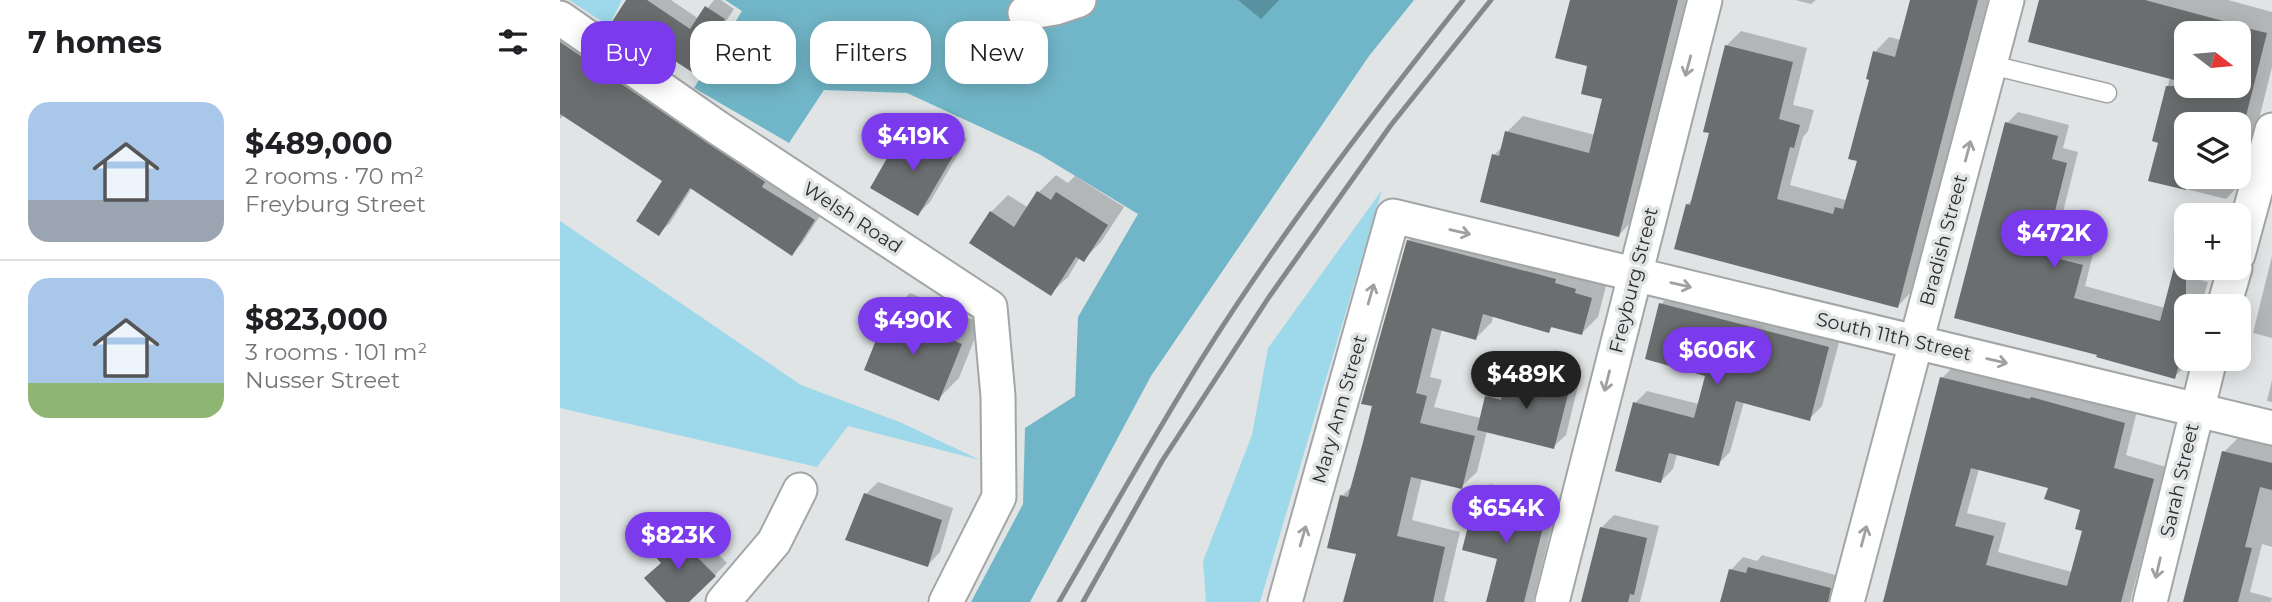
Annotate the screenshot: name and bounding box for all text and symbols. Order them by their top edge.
chip: Buy [581,21,676,84]
chip: Rent [690,21,796,84]
chip: Filters [810,21,931,84]
chip: New [945,21,1048,84]
north arrow [2174,21,2250,98]
map controls [2174,21,2251,371]
icon: filters [494,23,532,61]
text: 7 homes [28,24,162,61]
one-way arrow [1681,54,1694,77]
button: layers [2174,112,2251,189]
pin: $419K [864,114,962,173]
text: $419K [878,122,948,150]
text: $489,000 [245,125,393,162]
icon: home [84,130,168,214]
one-way arrow [1962,140,1975,162]
text: 2 rooms · 70 m² [245,162,424,190]
street label: Bradish Street [1915,172,1972,308]
street label: Welsh Road [799,177,907,258]
text: Freyburg Street [245,190,426,218]
button: + [2174,203,2251,280]
street label: Freyburg Street [1604,205,1663,355]
pin: $472K [2005,210,2103,270]
text: $472K [2017,219,2091,247]
one-way arrow [1448,226,1470,239]
one-way arrow [1669,279,1692,292]
one-way arrow [1366,283,1379,305]
button: − [2174,294,2251,371]
pin: $490K [864,298,962,357]
text: $823,000 [245,301,388,338]
icon: home [84,306,168,390]
text: $490K [874,306,952,334]
street label: South 11th Street [1814,307,1974,366]
pin: $606K [1668,328,1766,387]
street label: Mary Ann Street [1307,332,1372,486]
text: $606K [1679,336,1755,364]
text: 3 rooms · 101 m² [245,338,427,366]
pin: $489K [1477,352,1575,411]
one-way arrow [1985,355,2008,368]
text: $489K [1487,360,1565,388]
text: Nusser Street [245,366,400,394]
one-way arrow [1600,369,1613,392]
street label: Sarah Street [2155,421,2204,539]
pin: $654K [1457,486,1555,545]
text: $654K [1468,494,1544,522]
pin: $823K [629,512,727,572]
text: $823K [641,521,715,549]
one-way arrow [1298,525,1311,547]
one-way arrow [1858,525,1871,548]
one-way arrow [2151,556,2165,579]

